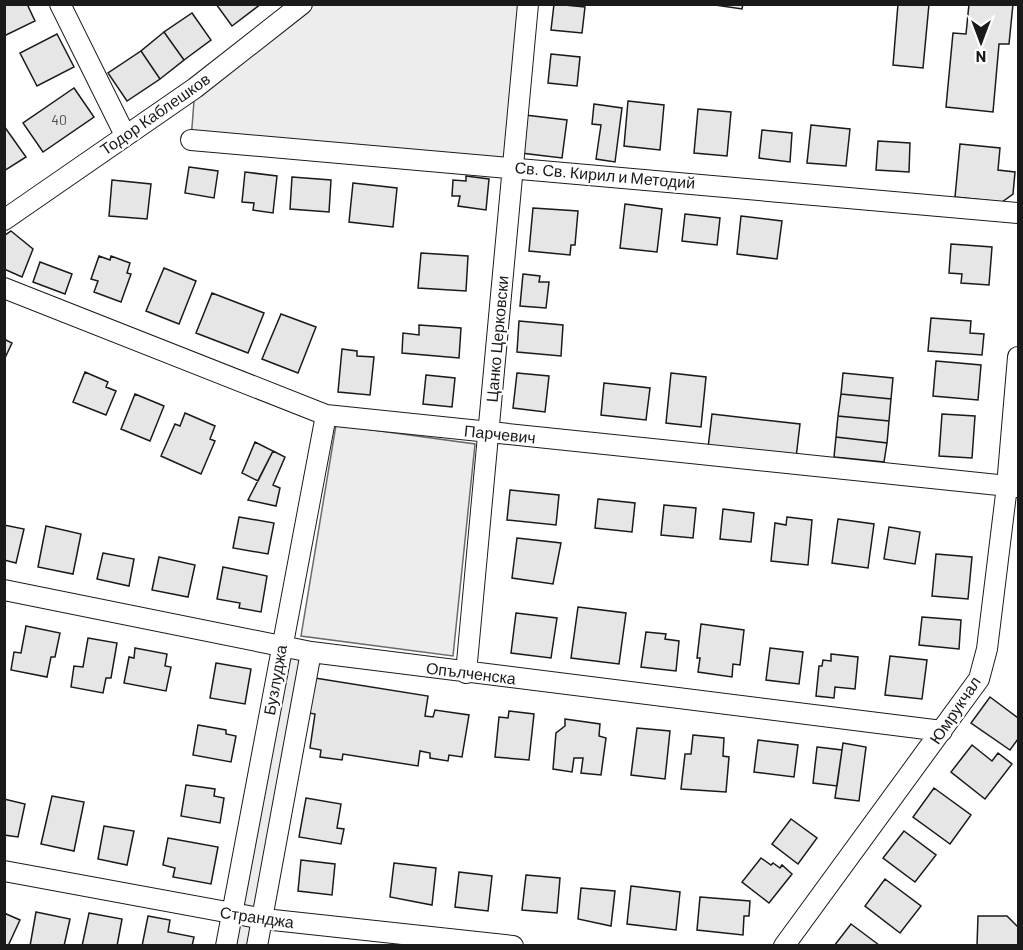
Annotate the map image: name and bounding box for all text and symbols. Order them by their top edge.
north arrow [951,12,1011,72]
text: N [976,48,986,67]
street label: Тодор Каблешков [96,69,213,159]
house number: 40 [51,111,67,128]
street label: Св. Св. Кирил и Методий [514,157,696,192]
street label: Цанко Церковски [481,275,512,403]
street label: Парчевич [463,420,537,447]
street label: Бузлуджа [259,643,290,717]
street label: Опълченска [425,658,517,687]
street label: Юмрукчал [925,672,984,747]
street label: Странджа [219,902,295,931]

